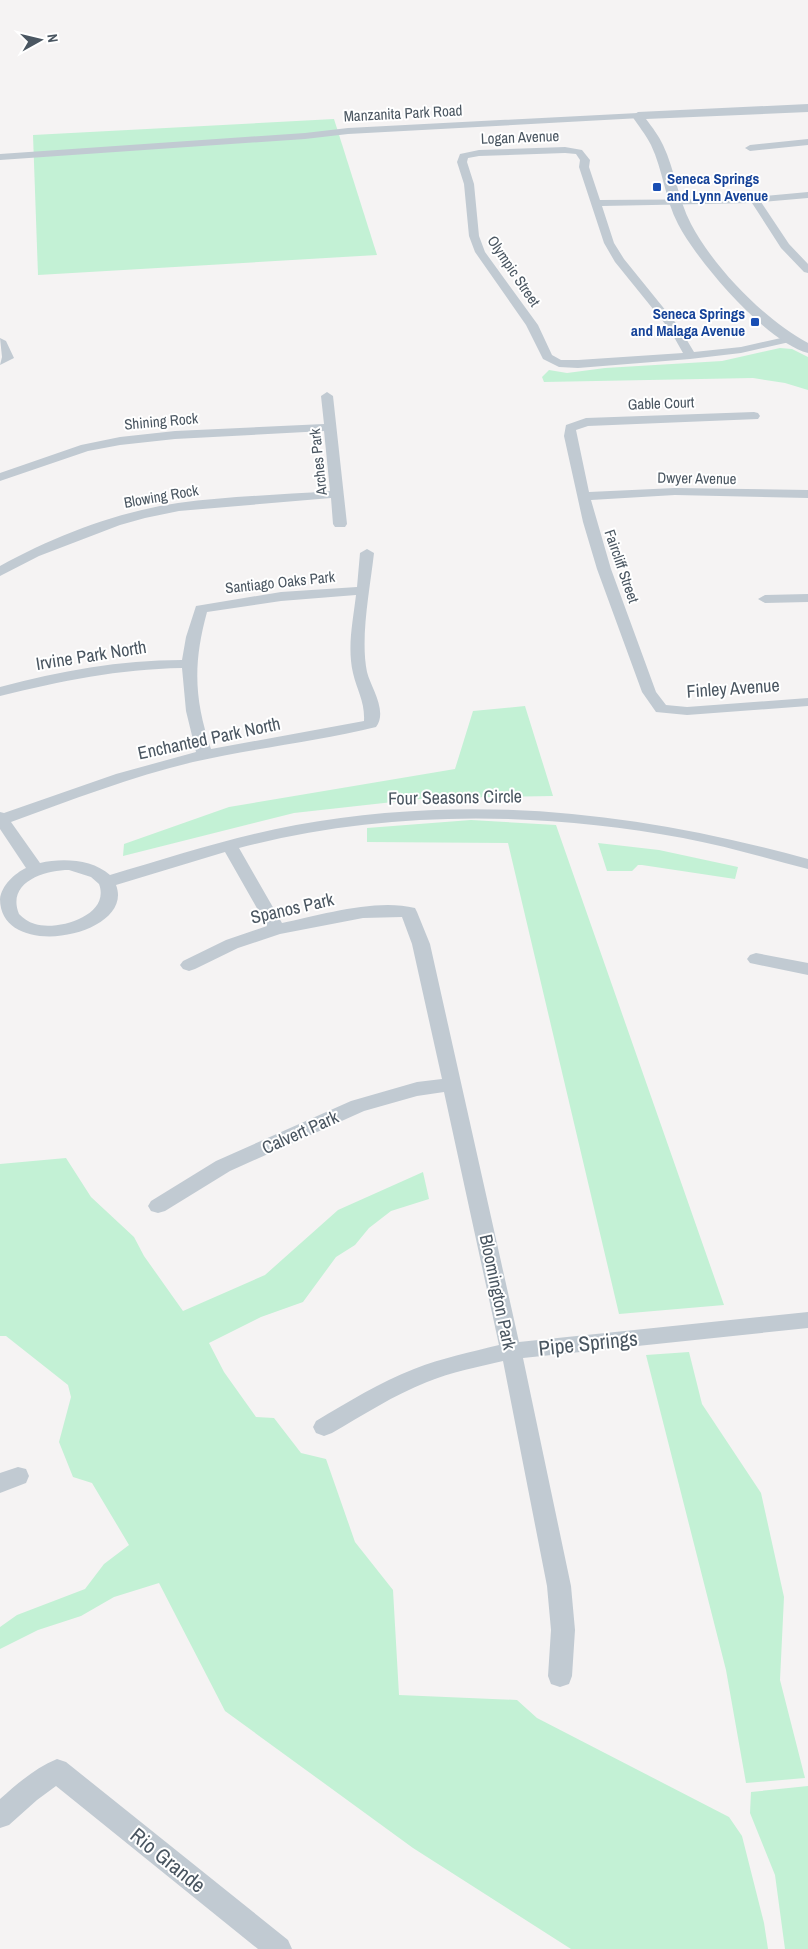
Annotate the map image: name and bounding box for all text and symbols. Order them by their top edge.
north arrow [15,15,65,65]
text: N [43,33,62,44]
street label: Manzanita Park Road [343,99,463,127]
street label: Logan Avenue [480,125,560,149]
place label: Seneca Springs and Lynn Avenue [667,168,768,206]
marker: Seneca Springs and Lynn Avenue [651,181,663,193]
street label: Olympic Street [483,231,546,311]
place label: Seneca Springs and Malaga Avenue [631,303,745,341]
marker: Seneca Springs and Malaga Avenue [749,316,761,328]
street label: Gable Court [627,391,695,415]
street label: Shining Rock [123,407,200,435]
street label: Arches Park [304,427,332,497]
street label: Dwyer Avenue [657,467,737,489]
street label: Blowing Rock [122,479,201,513]
street label: Faircliff Street [600,526,645,606]
street label: Santiago Oaks Park [224,566,337,598]
street label: Irvine Park North [34,634,148,676]
street label: Finley Avenue [686,672,780,704]
street label: Enchanted Park North [135,711,283,765]
street label: Four Seasons Circle [388,783,522,811]
street label: Spanos Park [248,886,337,930]
street label: Calvert Park [258,1104,343,1160]
street label: Bloomington Park [474,1232,523,1353]
street label: Pipe Springs [537,1323,639,1363]
street label: Rio Grande [124,1821,212,1899]

